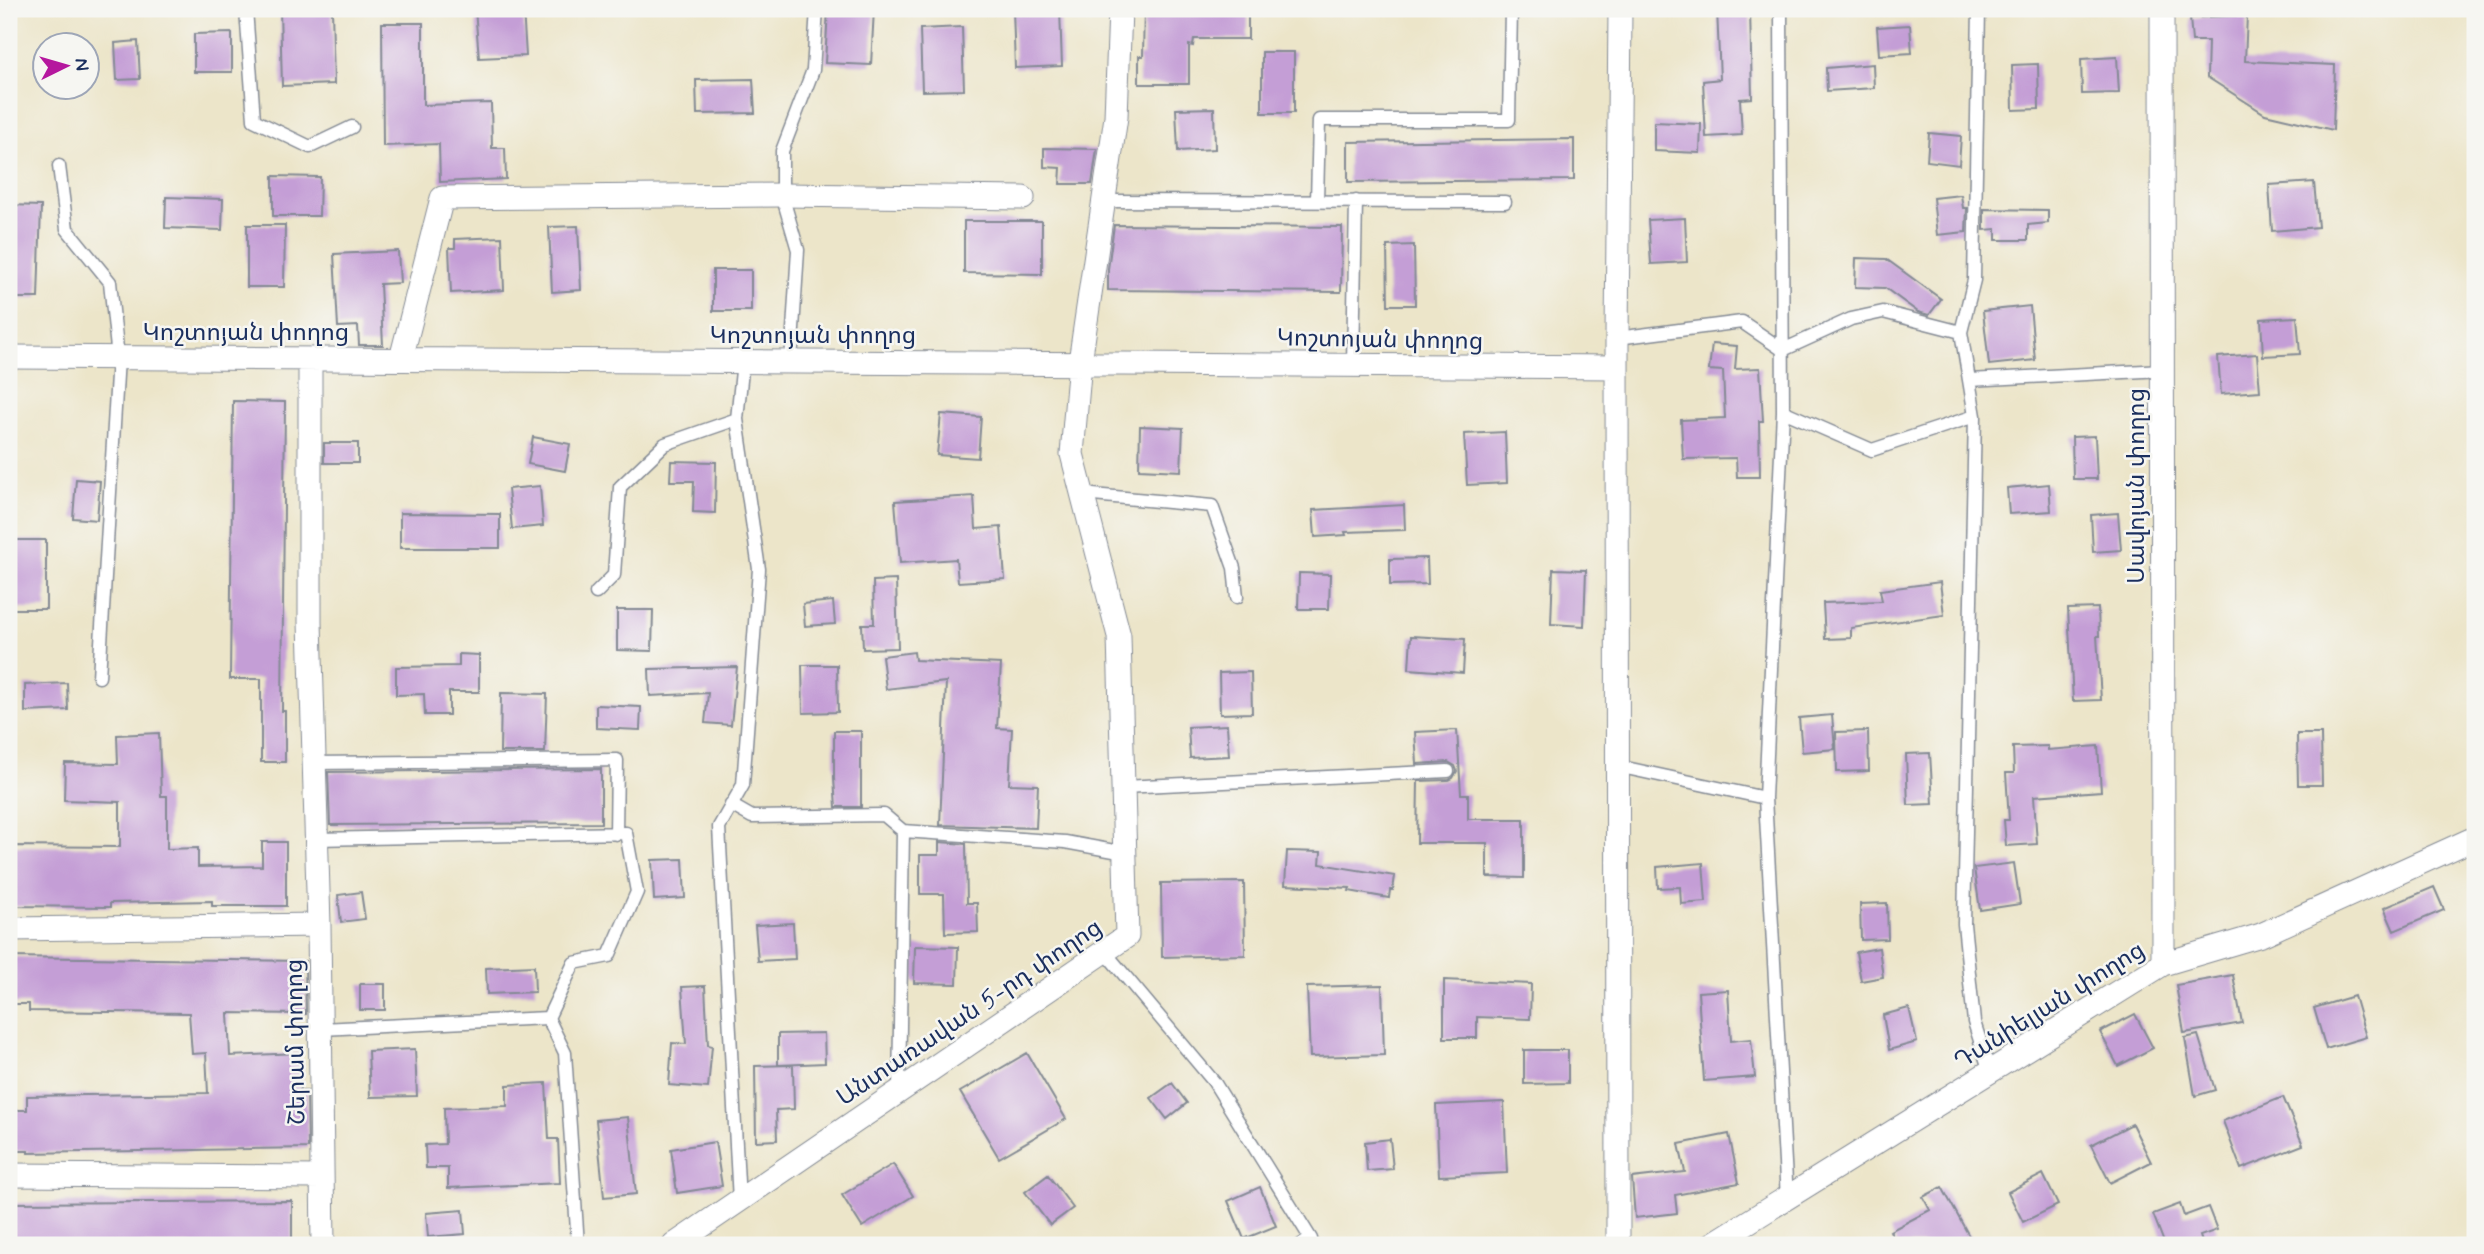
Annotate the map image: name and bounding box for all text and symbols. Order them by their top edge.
north arrow [32,32,102,102]
text: N [68,57,94,72]
street label: Կոշտոյան փողոց [143,318,349,349]
street label: Կոշտոյան փողոց [710,321,916,352]
street label: Կոշտոյան փողոց [1277,323,1483,358]
street label: Սավոյան փողոց [2122,388,2153,584]
street label: Անտառավան 5-րդ փողոց [831,913,1108,1114]
street label: Դանիելյան փողոց [1949,935,2151,1077]
street label: Շերամ փողոց [280,958,313,1125]

